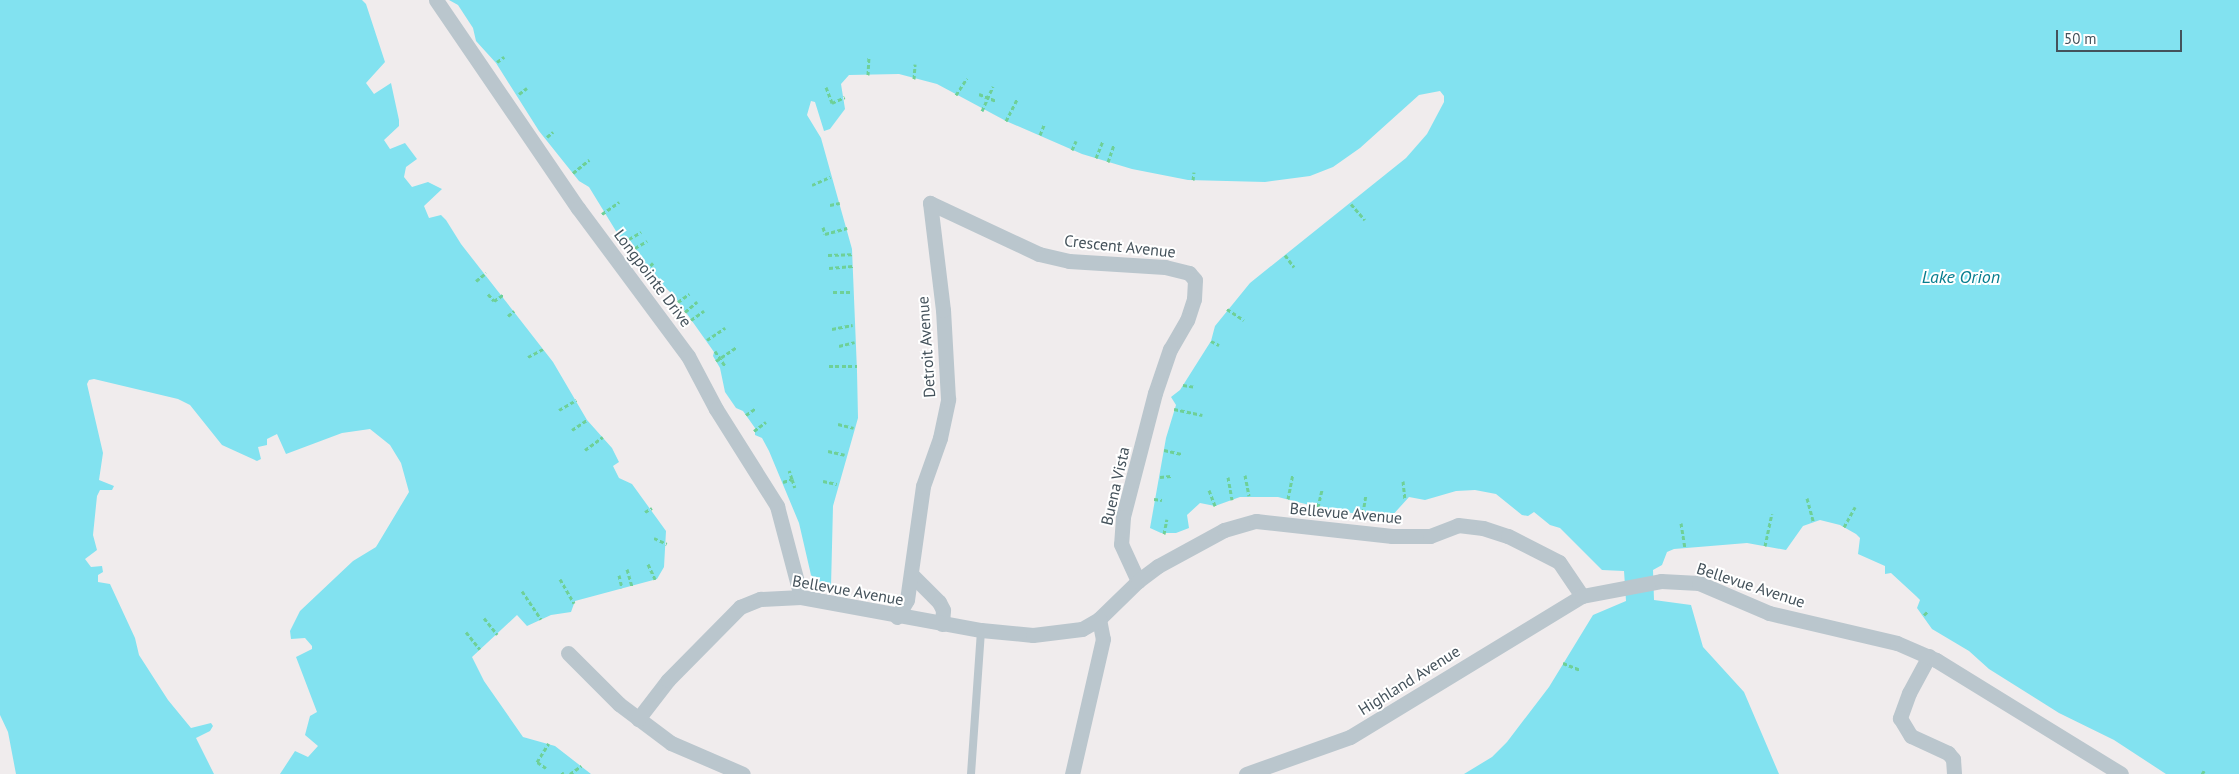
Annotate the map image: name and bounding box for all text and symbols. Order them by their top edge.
scale bar [2059,20,2185,52]
text: 50 m [2064,29,2097,48]
street label: Longpointe Drive [610,225,696,331]
street label: Crescent Avenue [1063,231,1177,261]
water label: Lake Orion [1922,266,2000,288]
street label: Detroit Avenue [913,295,939,399]
street label: Buena Vista [1097,445,1133,527]
street label: Bellevue Avenue [1289,498,1403,528]
street label: Bellevue Avenue [1694,558,1808,612]
street label: Bellevue Avenue [791,571,905,609]
street label: Highland Avenue [1354,641,1464,719]

